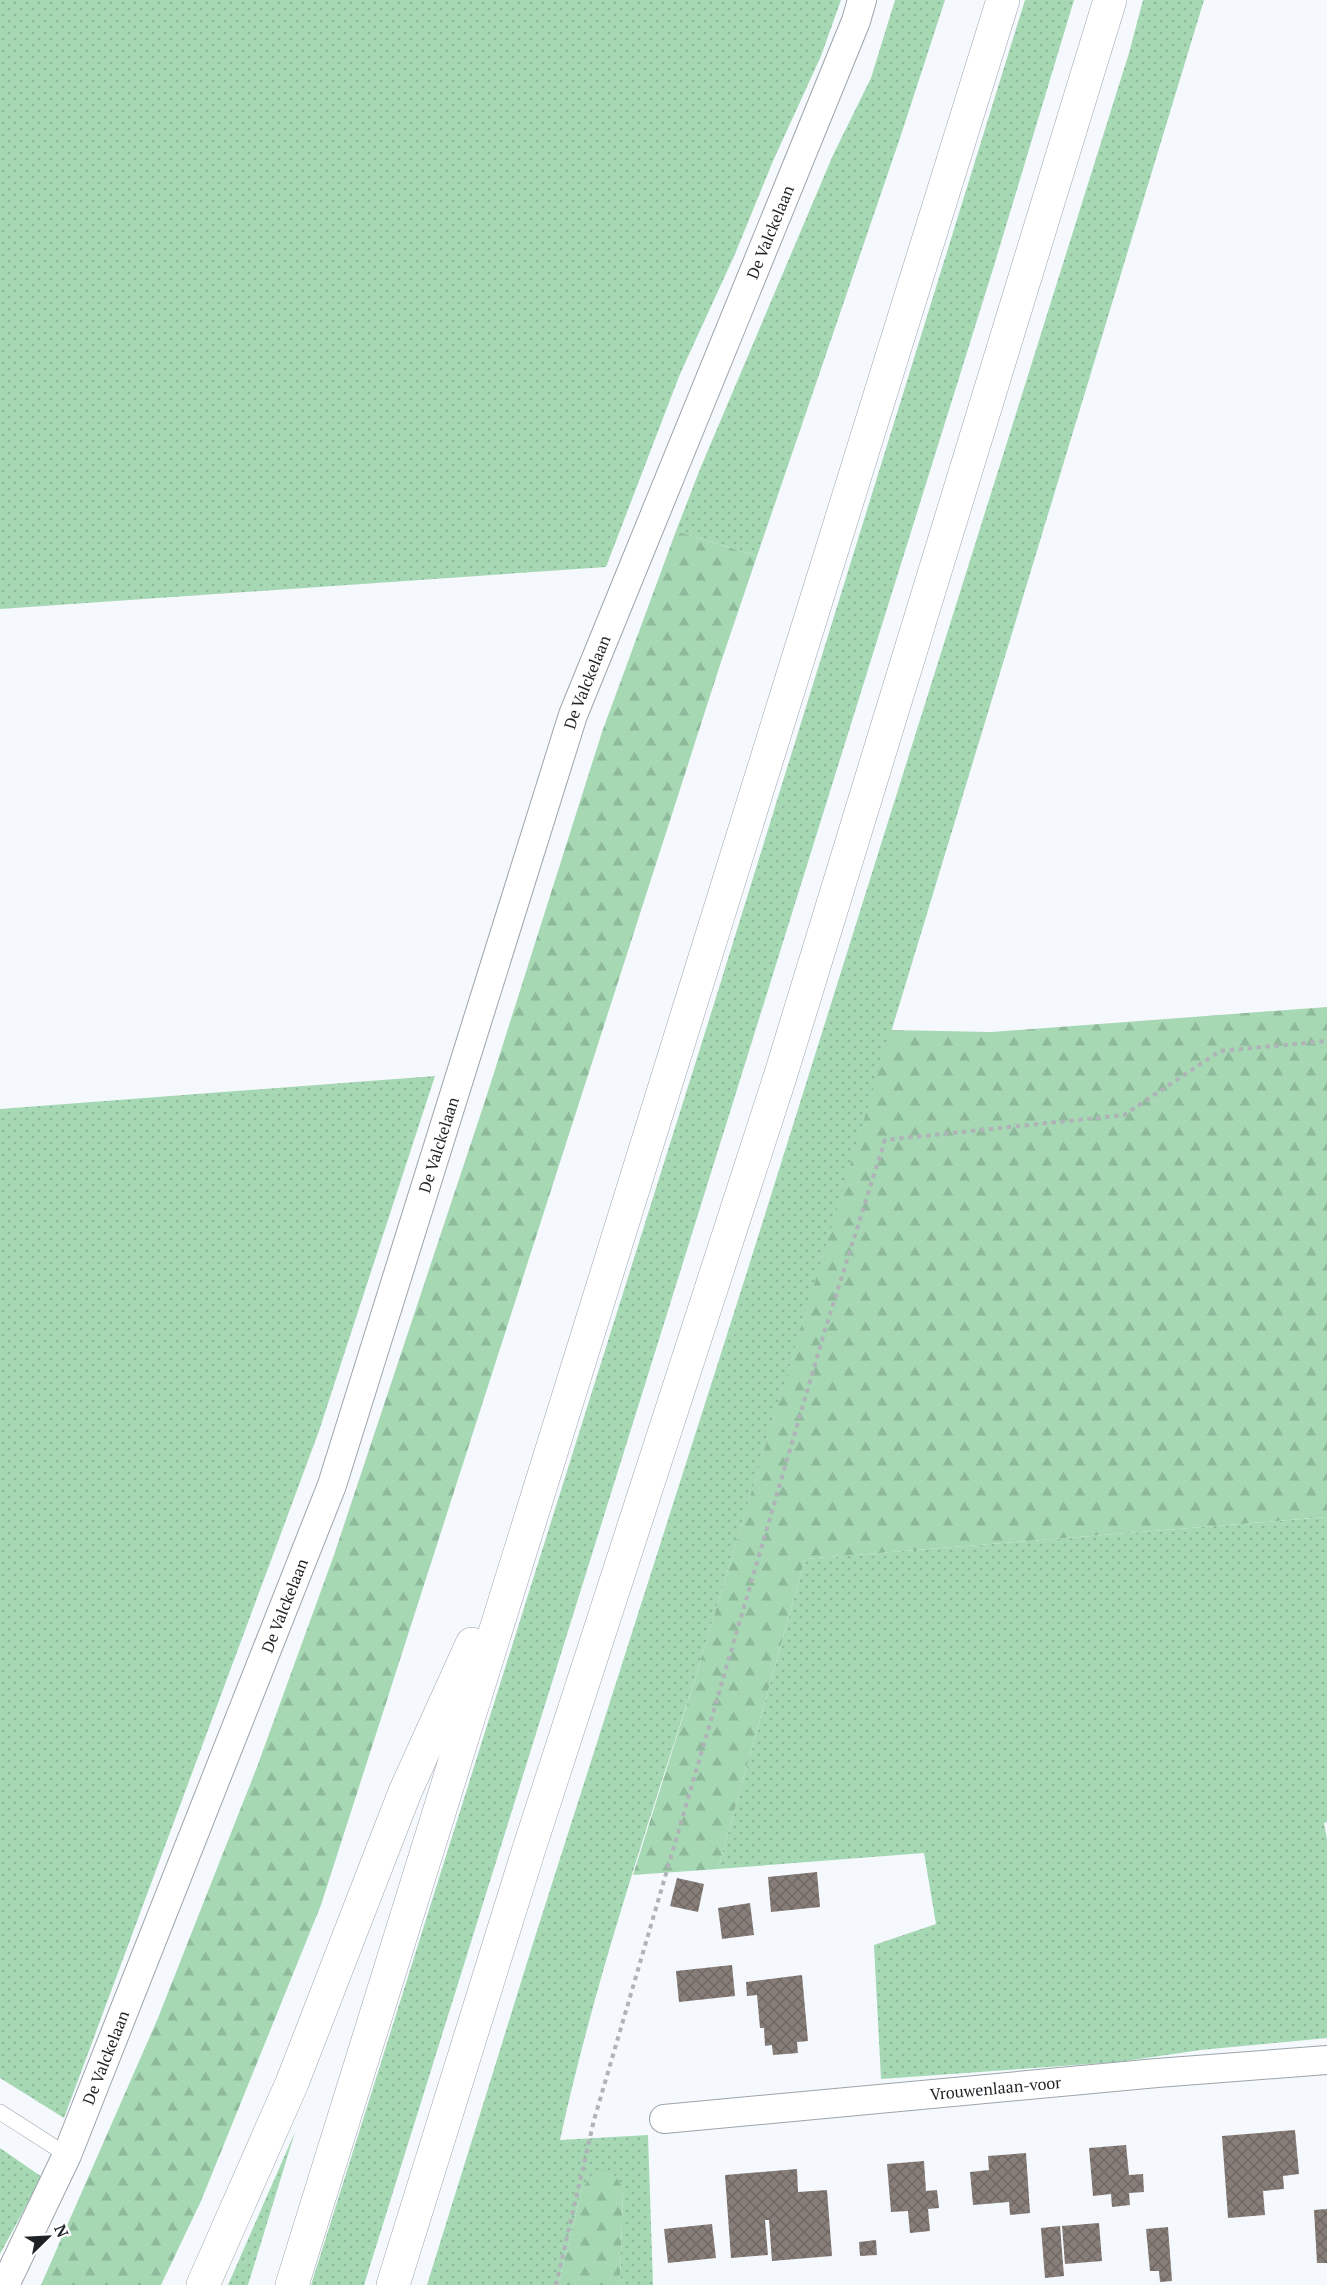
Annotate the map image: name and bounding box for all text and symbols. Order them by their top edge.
street label: De Valckelaan [741,181,799,282]
street label: De Valckelaan [558,631,616,732]
street label: De Valckelaan [413,1094,464,1196]
street label: De Valckelaan [256,1555,313,1656]
street label: De Valckelaan [77,2007,134,2108]
street label: Vrouwenlaan-voor [929,2071,1063,2105]
north arrow [18,2207,78,2267]
text: N [49,2221,74,2241]

